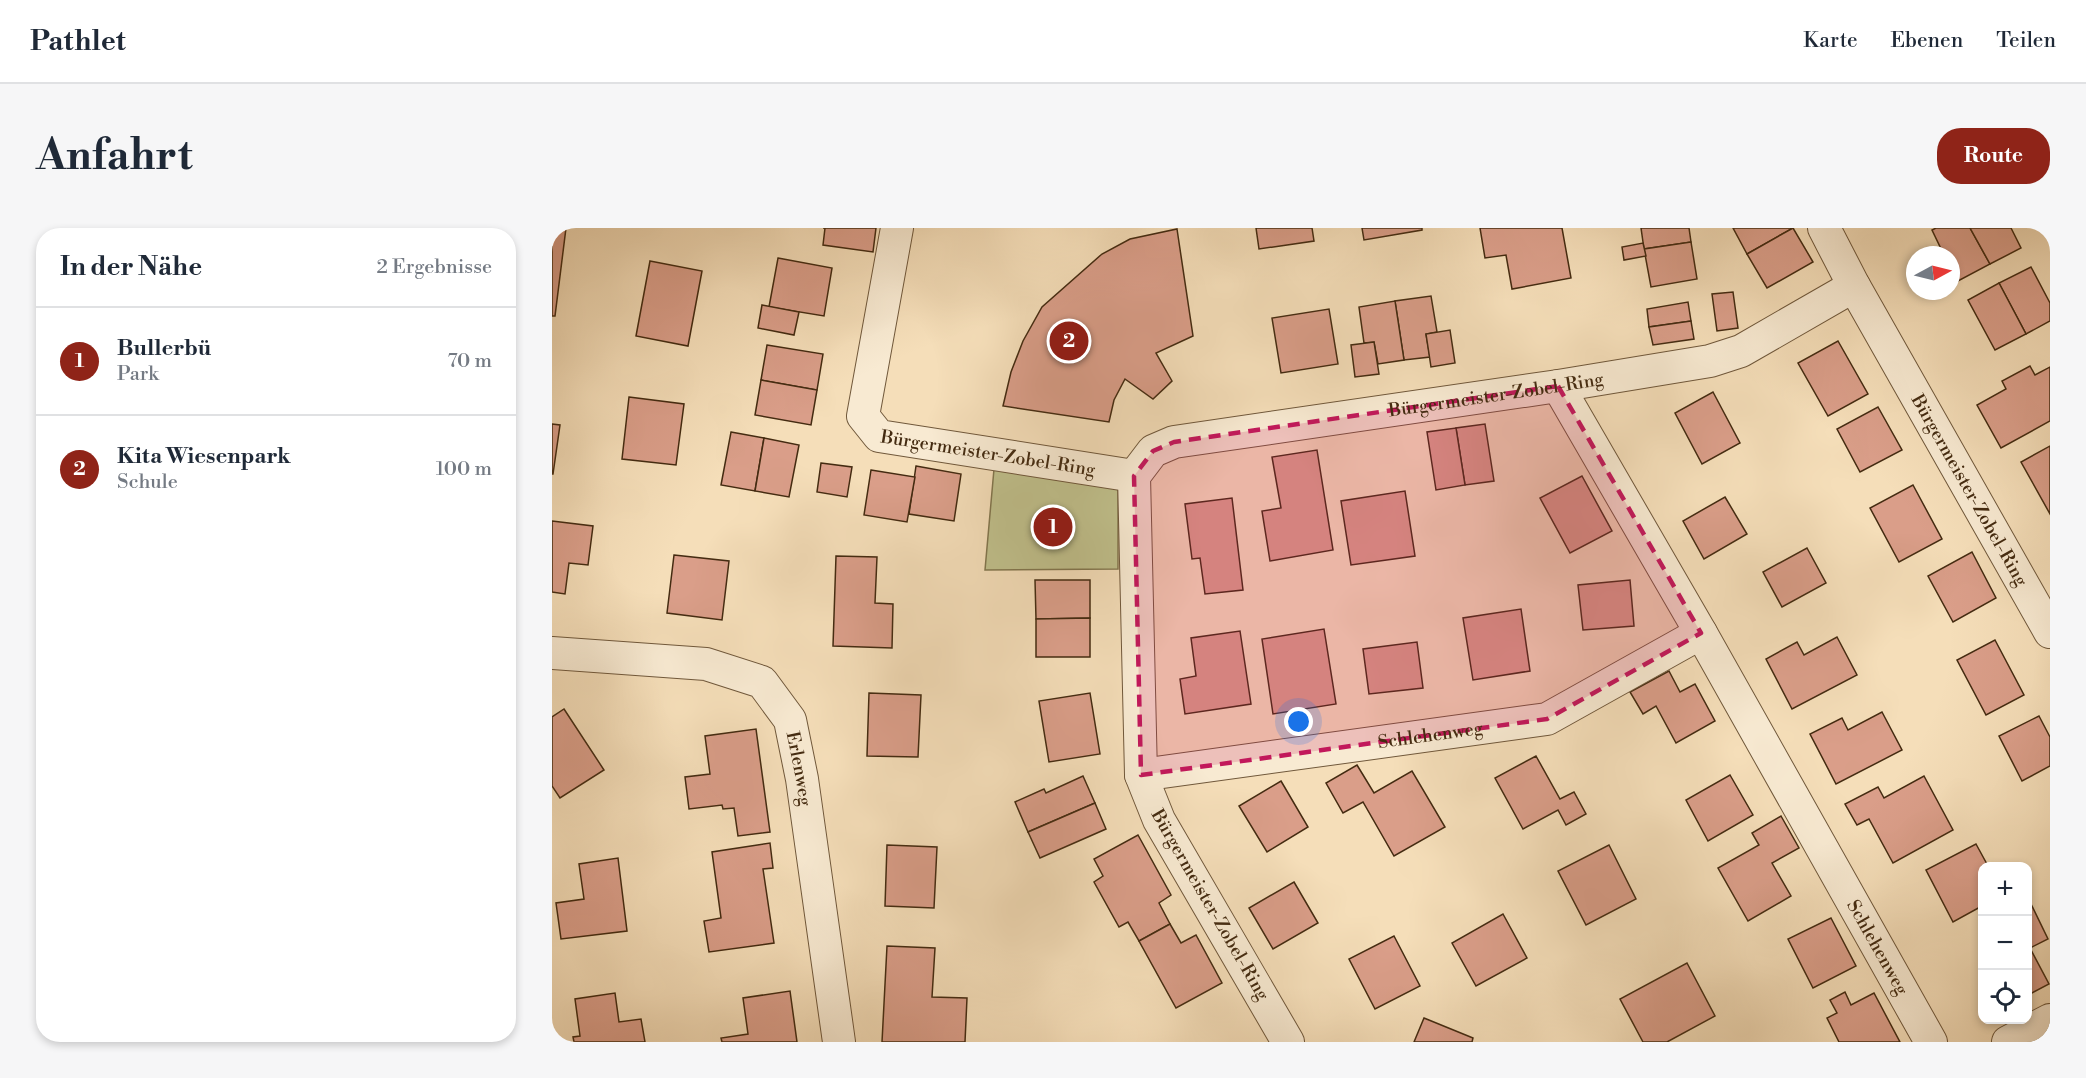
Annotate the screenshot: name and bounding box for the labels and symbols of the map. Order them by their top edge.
north arrow [1906,246,1960,300]
pin: 2 [1050,318,1088,364]
street label: Bürgermeister-Zobel-Ring [1386,367,1606,422]
street label: Bürgermeister-Zobel-Ring [1906,389,2033,591]
street label: Bürgermeister-Zobel-Ring [878,425,1098,481]
pin: 1 [1034,504,1072,550]
your location [1284,707,1313,736]
street label: Schlehenweg [1376,716,1485,754]
street label: Erlenweg [781,729,817,808]
street label: Bürgermeister-Zobel-Ring [1145,805,1274,1005]
street label: Schlehenweg [1842,896,1914,1000]

